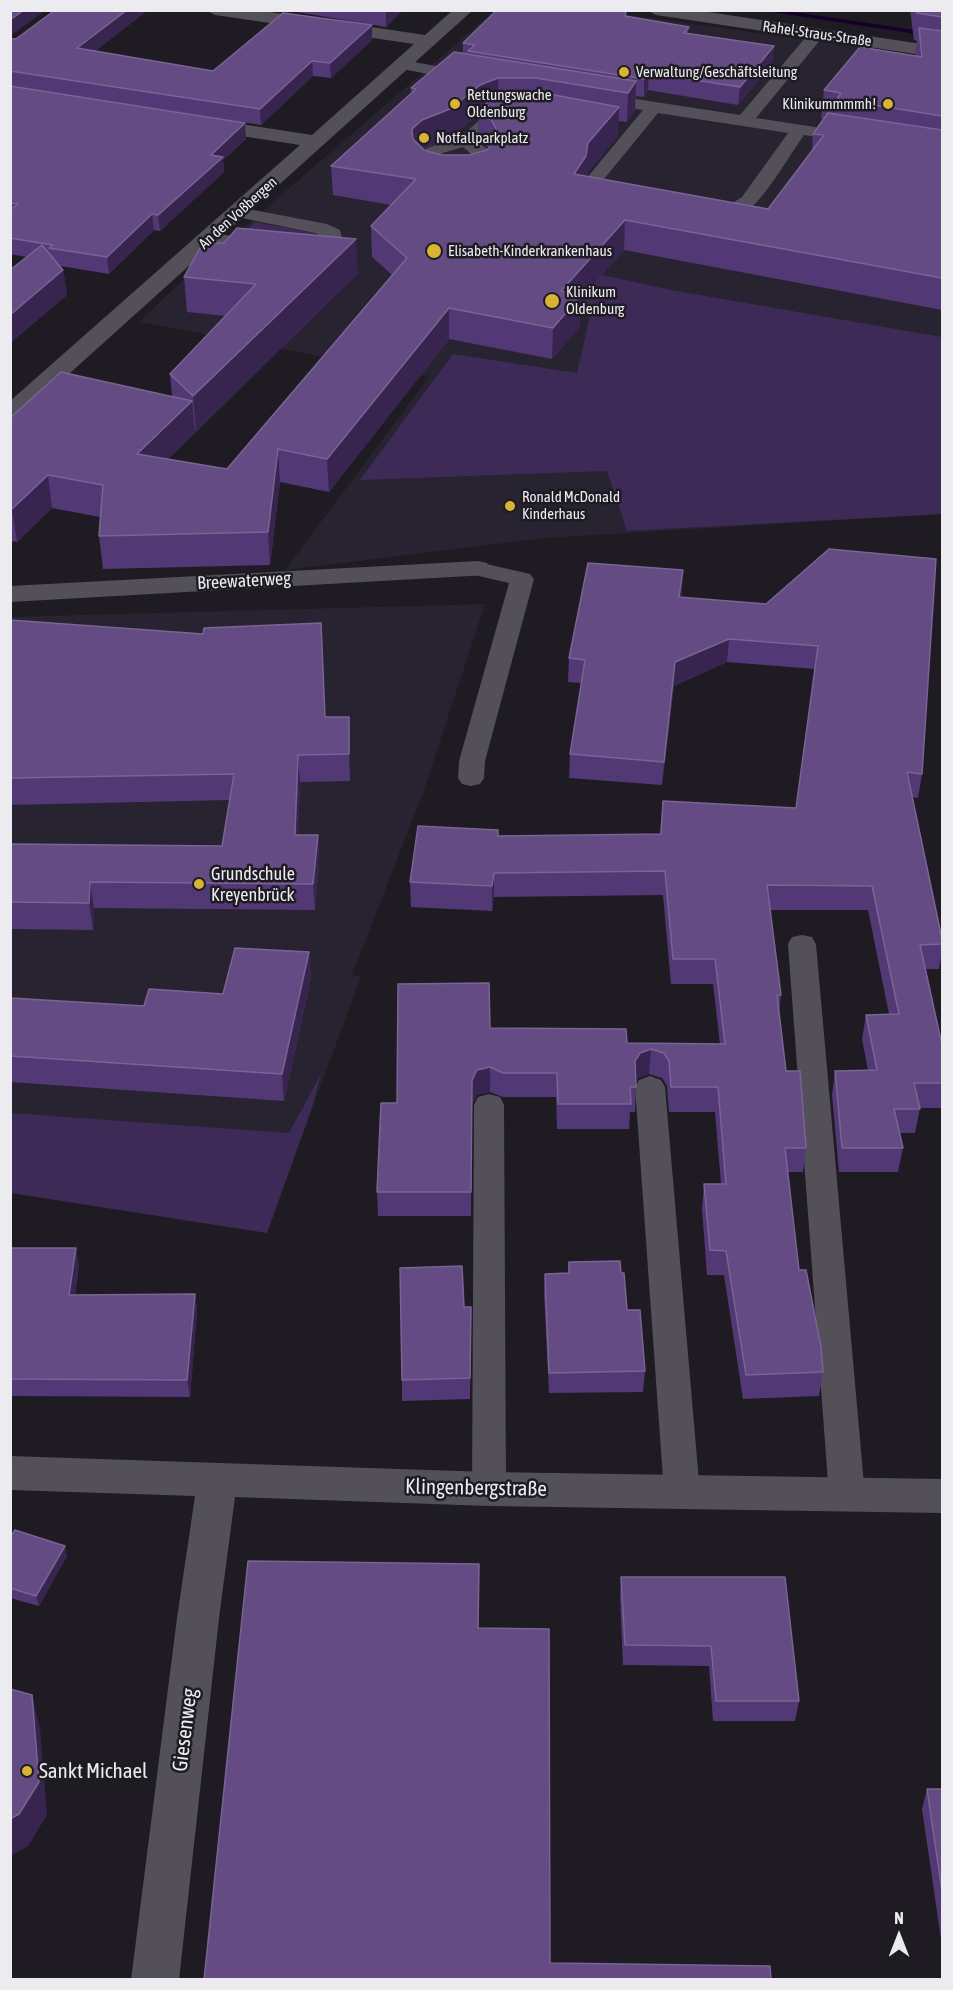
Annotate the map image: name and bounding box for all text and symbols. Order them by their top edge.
street label: Rahel-Straus-Straße [761,17,873,51]
place label: Verwaltung/Geschäftsleitung [636,63,797,81]
marker: Verwaltung/Geschäftsleitung [617,65,631,79]
place label: Rettungswache Oldenburg [467,86,552,121]
place label: Klinikummmmh! [782,95,876,113]
marker: Rettungswache Oldenburg [448,97,462,111]
marker: Klinikummmmh! [881,97,895,111]
place label: Notfallparkplatz [436,129,528,147]
marker: Notfallparkplatz [417,131,431,145]
street label: An den Voßbergen [195,173,281,253]
marker: Elisabeth-Kinderkrankenhaus [425,242,443,260]
place label: Elisabeth-Kinderkrankenhaus [448,242,612,260]
place label: Klinikum Oldenburg [566,283,625,318]
marker: Klinikum Oldenburg [543,292,561,310]
place label: Ronald McDonald Kinderhaus [522,488,620,523]
marker: Ronald McDonald Kinderhaus [503,499,517,513]
street label: Breewaterweg [197,568,291,594]
place label: Grundschule Kreyenbrück [211,863,295,906]
marker: Grundschule Kreyenbrück [192,877,206,891]
street label: Klingenbergstraße [405,1474,547,1502]
street label: Giesenweg [167,1687,203,1773]
place label: Sankt Michael [39,1758,148,1784]
marker: Sankt Michael [20,1764,34,1778]
north arrow [869,1906,929,1966]
text: N [894,1909,904,1927]

